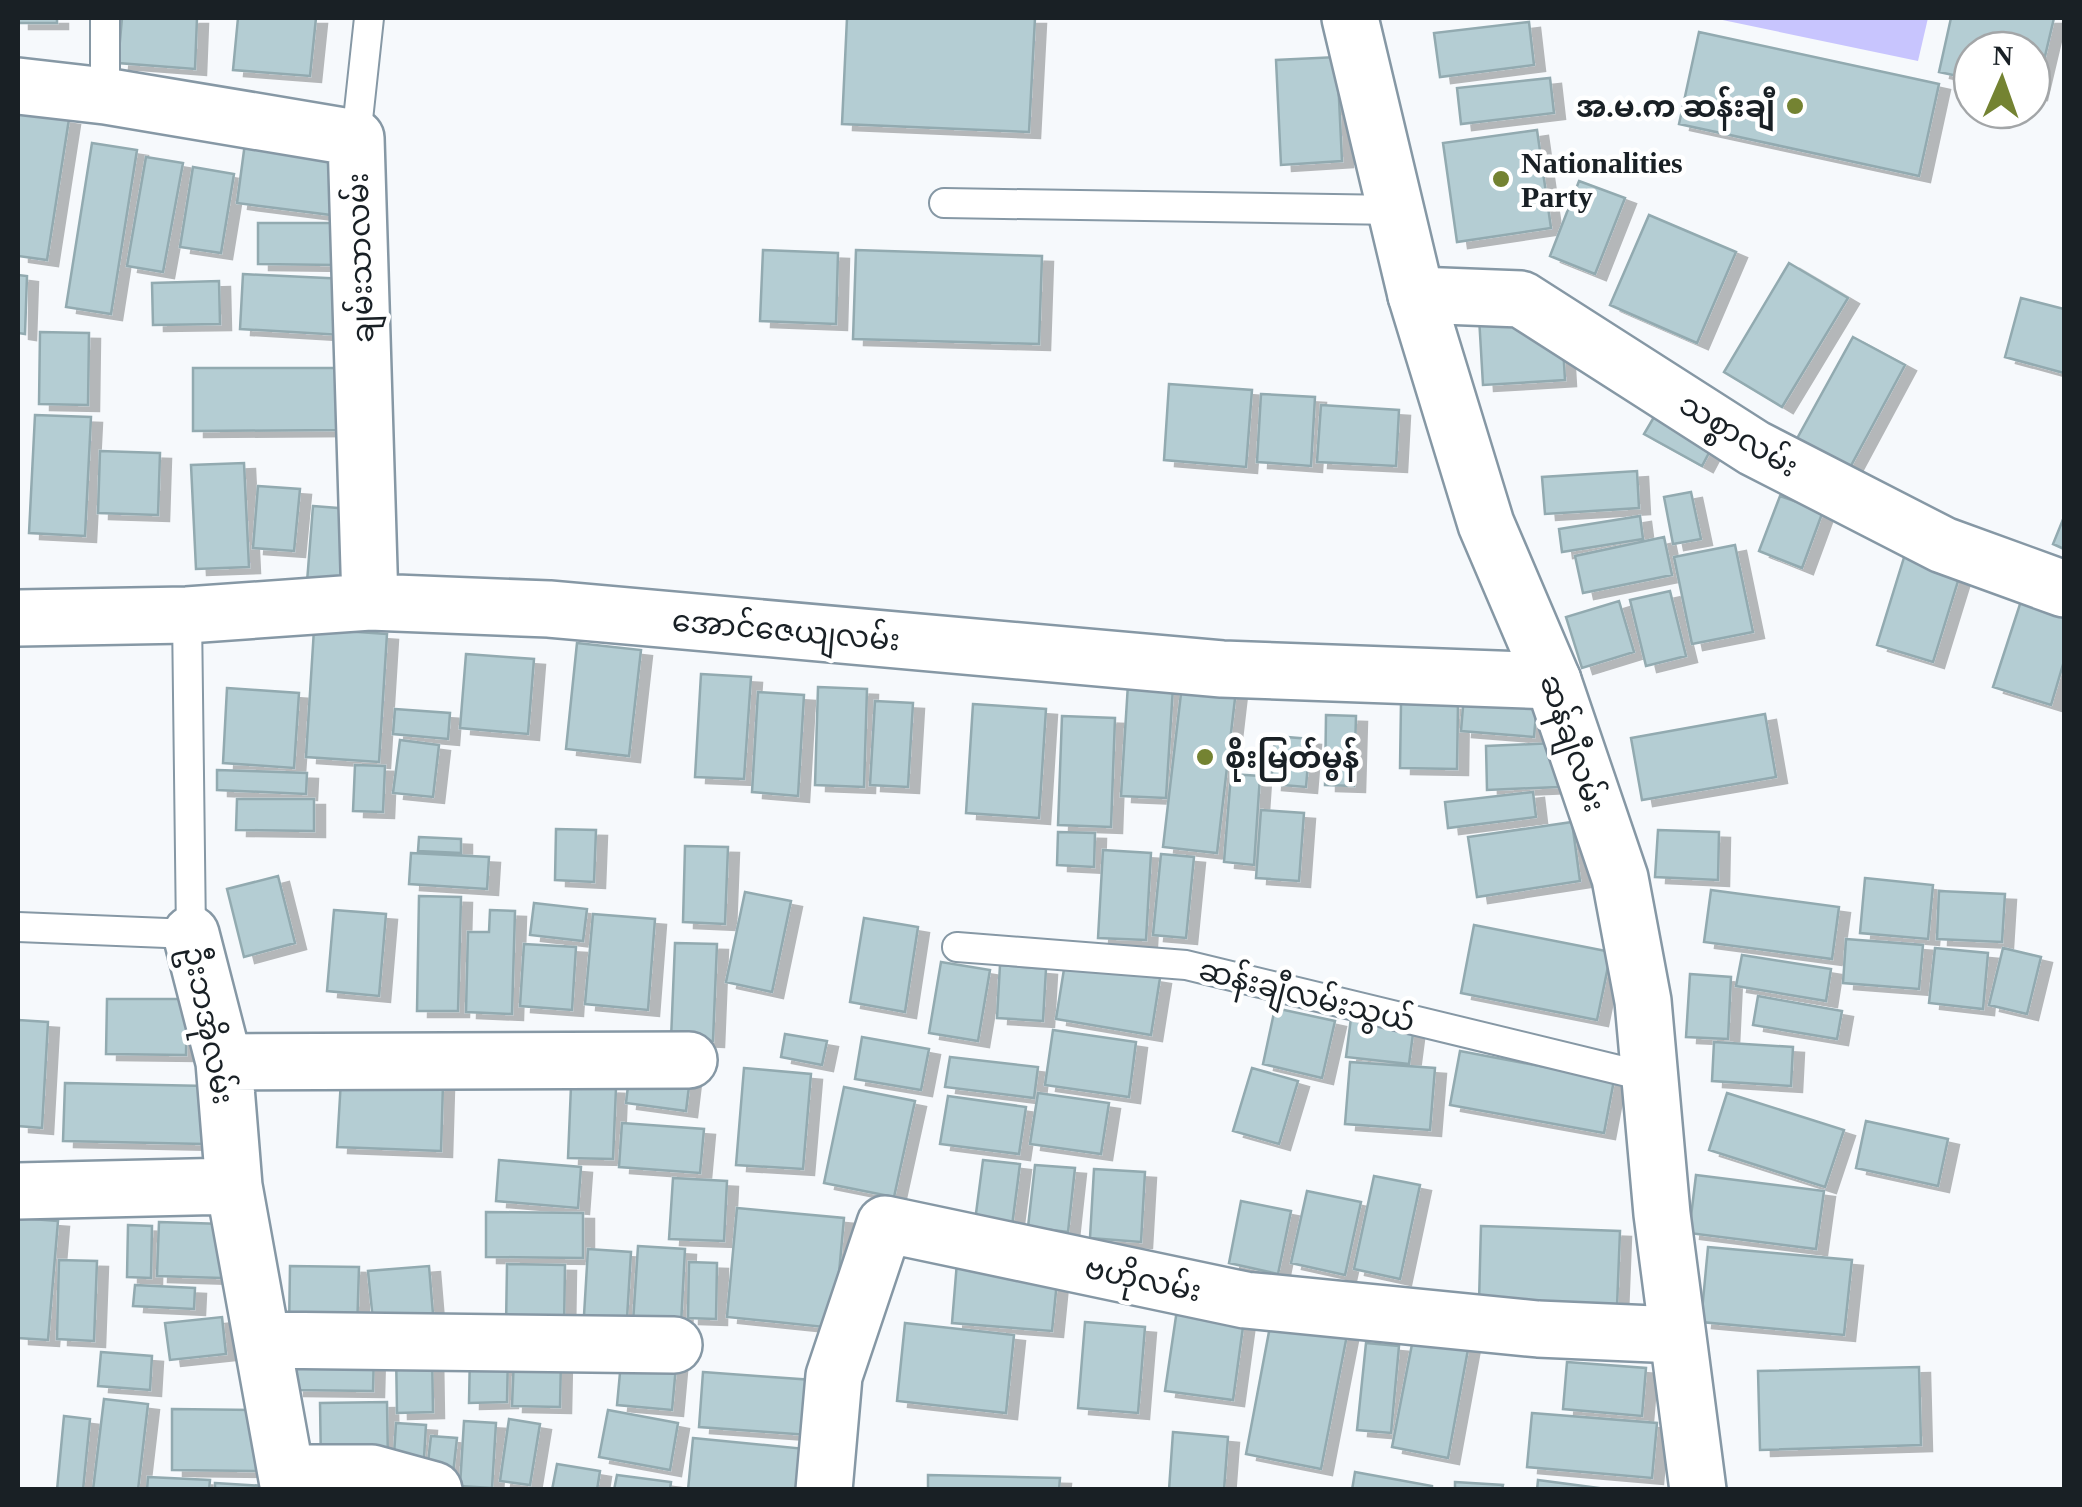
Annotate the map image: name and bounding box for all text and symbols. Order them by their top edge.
north arrow [1952,30,2052,130]
text: N [1992,40,2014,71]
place label: အ.မ.က ဆန်းချီ [1576,86,1776,132]
marker: အ.မ.က ဆန်းချီ [1784,95,1806,117]
place label: Nationalities Party [1521,146,1683,213]
marker: Nationalities Party [1490,168,1512,190]
street label: ချမ်းသာလမ်း [336,172,388,344]
street label: သစ္စာလမ်း [1669,383,1807,491]
street label: အောင်ဇေယျလမ်း [670,599,902,665]
street label: ဆန်ချီလမ်း [1526,668,1617,819]
place label: စိုးမြတ်မွန် [1225,737,1359,782]
marker: စိုးမြတ်မွန် [1194,746,1216,768]
street label: ဦးဘအိုလမ်း [169,942,245,1109]
street label: ဆန်းချီလမ်းသွယ် [1193,947,1420,1047]
street label: ဗဟိုလမ်း [1080,1246,1205,1316]

